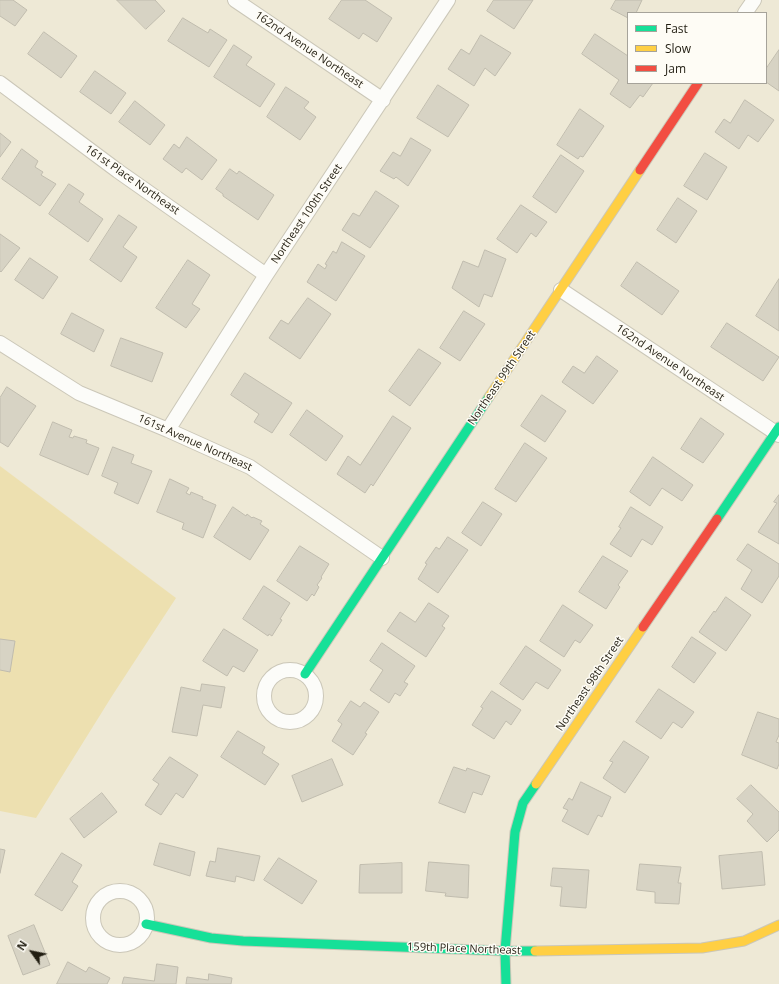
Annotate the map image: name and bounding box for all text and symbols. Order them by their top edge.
street label: 162nd Avenue Northeast [252,9,366,91]
legend [627,12,767,84]
text: Fast [665,20,688,37]
text: Slow [665,40,691,57]
text: Jam [665,60,686,77]
street label: 161st Place Northeast [82,142,182,218]
street label: Northeast 100th Street [269,162,345,266]
street label: 162nd Avenue Northeast [613,322,727,404]
street label: Northeast 99th Street [465,328,539,428]
street label: 161st Avenue Northeast [136,412,254,474]
street label: Northeast 98th Street [553,634,627,734]
north arrow [12,932,52,972]
text: N [13,937,30,953]
street label: 159th Place Northeast [407,940,521,958]

